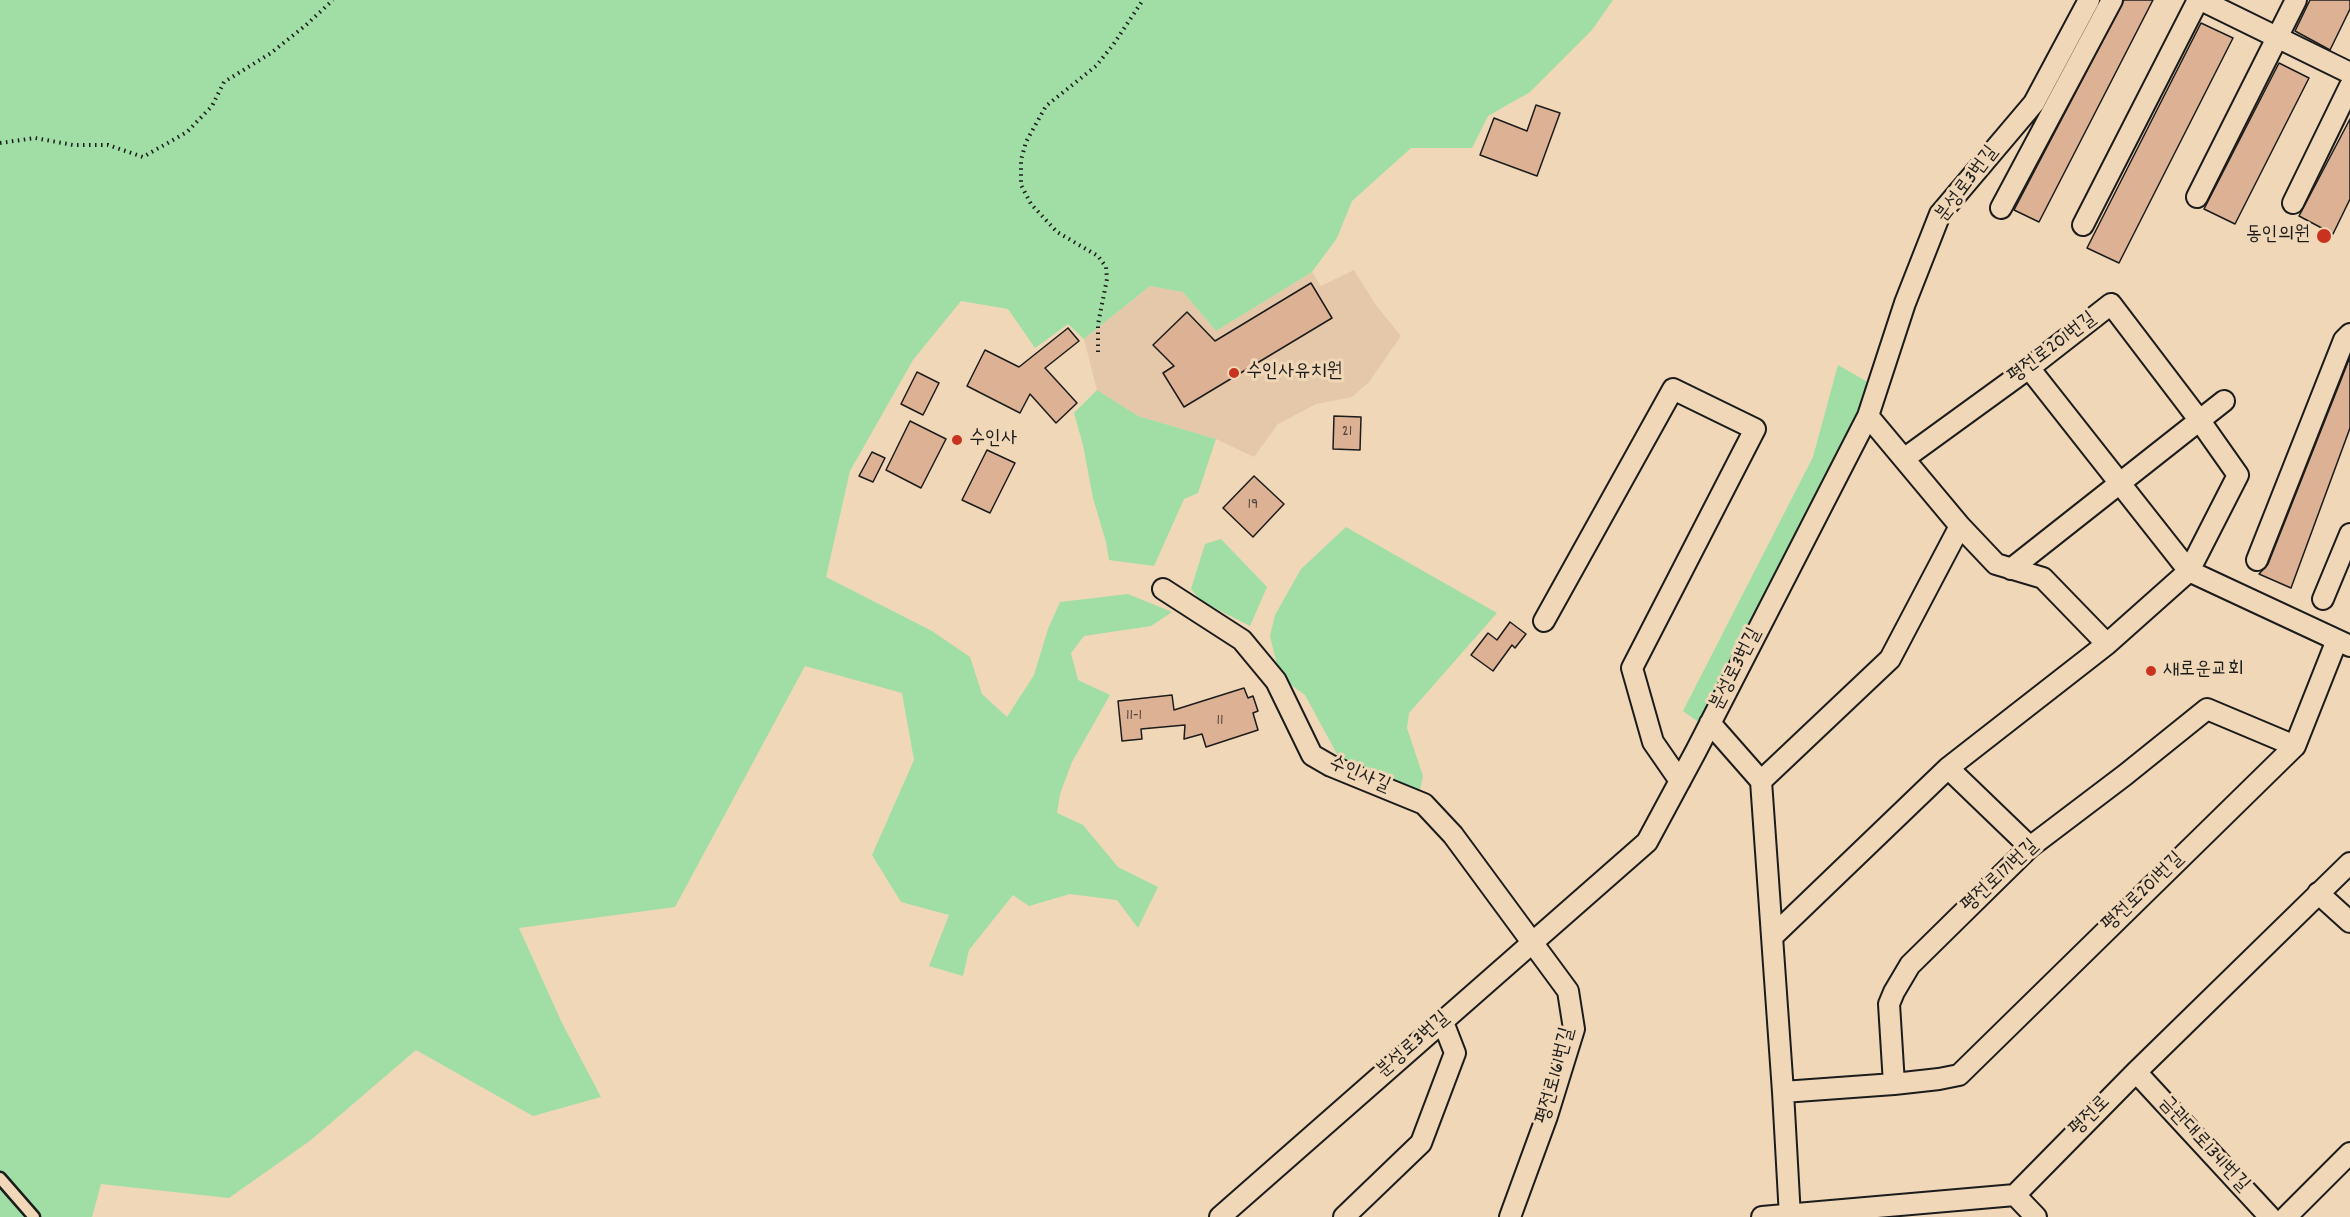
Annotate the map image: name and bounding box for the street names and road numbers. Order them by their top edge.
street label: 분성로3번길 [1932,142,2004,228]
street label: 평전로201번길 [2004,308,2102,390]
street label: 분성로3번길 [1706,625,1768,715]
street label: 수인사길 [1325,752,1393,800]
street label: 평전로171번길 [1957,835,2045,919]
street label: 평전로201번길 [2098,848,2190,938]
street label: 분성로3번길 [1372,1008,1456,1084]
street label: 평전로161번길 [1533,1025,1581,1127]
street label: 평전로 [2065,1091,2117,1143]
street label: 금관대로1341번길 [2152,1092,2254,1198]

